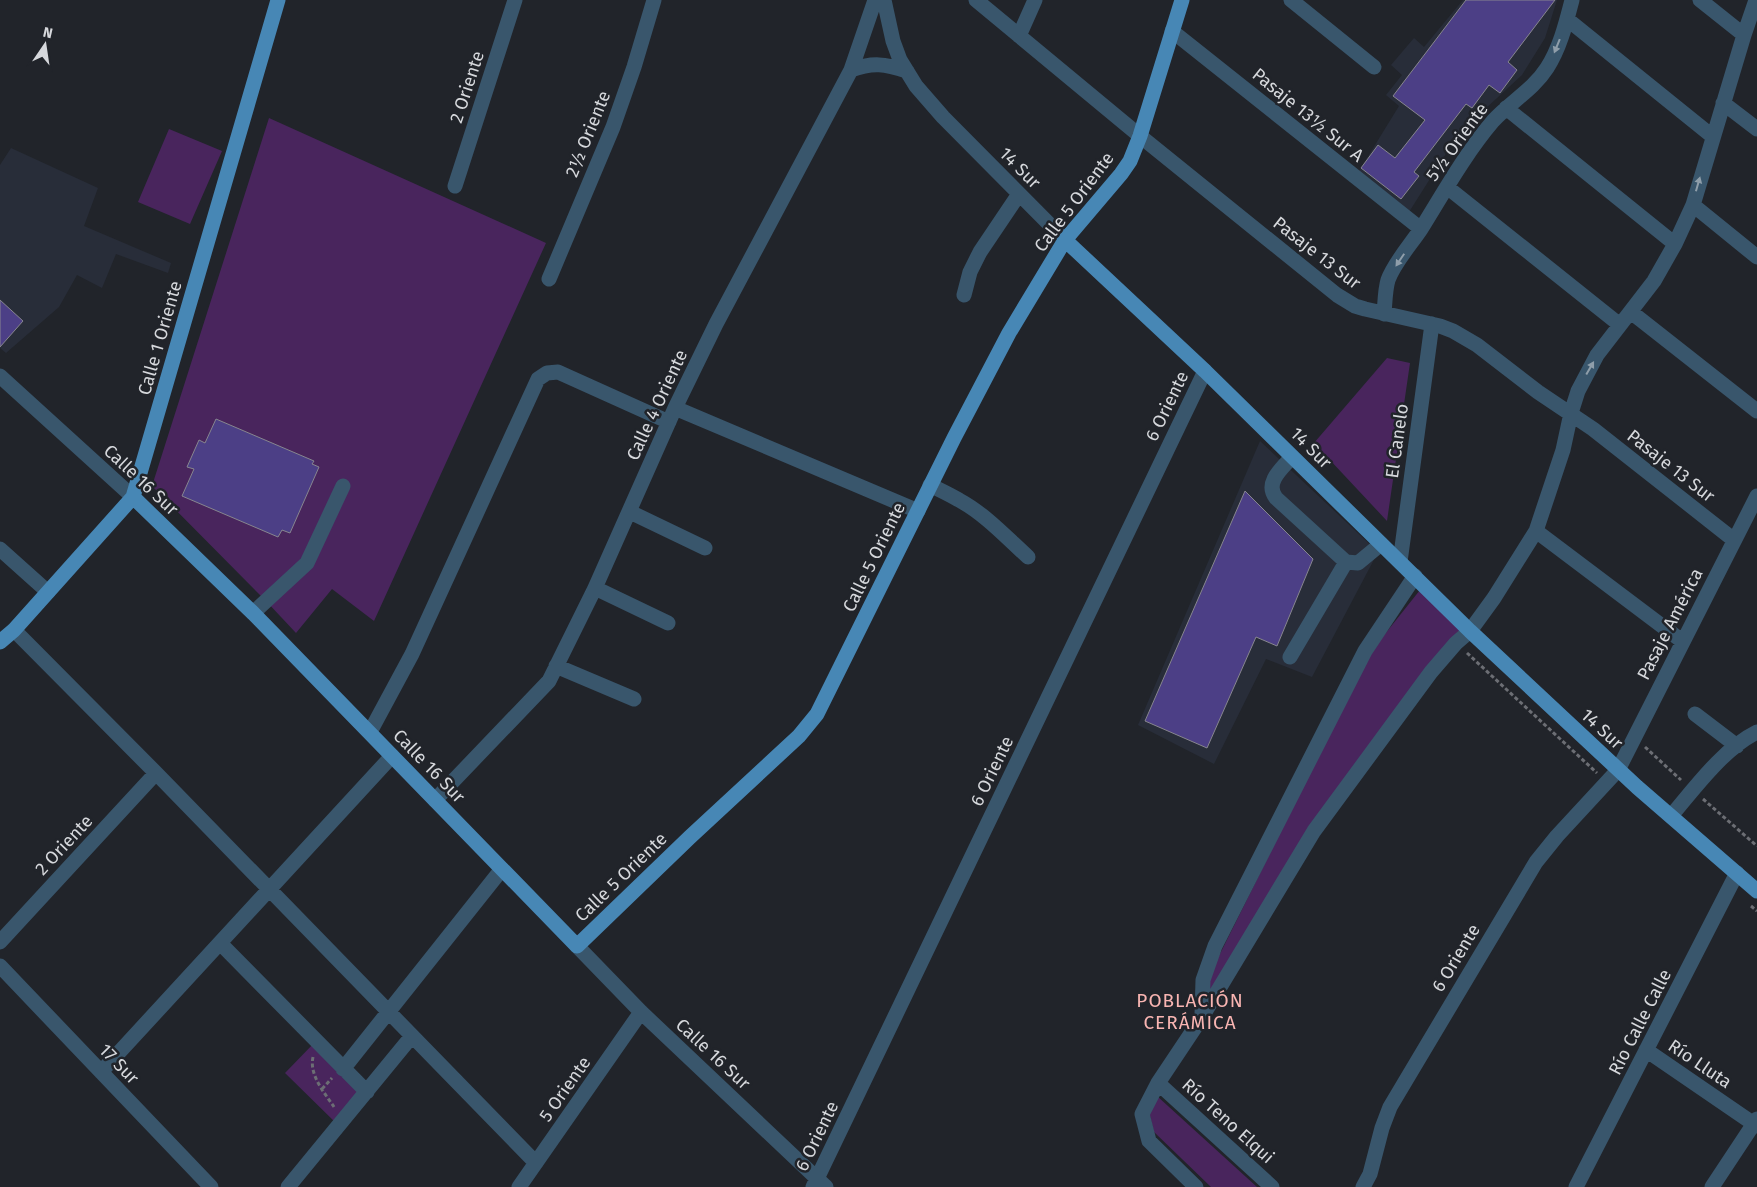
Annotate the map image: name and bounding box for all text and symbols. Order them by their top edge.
north arrow [20,20,70,70]
text: N [41,23,54,42]
one-way arrow [1553,39,1560,54]
street label: 2 Oriente [445,48,489,126]
street label: Pasaje 13½ Sur A [1248,63,1369,167]
street label: 2½ Oriente [561,88,615,180]
street label: 5½ Oriente [1421,99,1493,185]
street label: 14 Sur [995,143,1045,193]
street label: Calle 5 Oriente [1029,148,1119,256]
one-way arrow [1695,177,1703,192]
street label: Pasaje 13 Sur [1269,212,1365,294]
one-way arrow [1395,254,1405,267]
street label: Calle 1 Oriente [133,278,187,398]
street label: Calle 4 Oriente [622,346,692,464]
one-way arrow [1585,361,1594,374]
street label: 6 Oriente [1141,367,1193,445]
street label: El Canelo [1381,402,1413,480]
street label: 14 Sur [1286,423,1336,473]
street label: Pasaje 13 Sur [1623,425,1719,507]
street label: Calle 16 Sur [99,440,183,520]
street label: Calle 5 Oriente [838,499,910,615]
street label: Pasaje América [1632,565,1708,683]
street label: 14 Sur [1576,704,1628,754]
street label: Calle 16 Sur [388,725,470,807]
street label: 6 Oriente [966,732,1018,810]
street label: 2 Oriente [31,810,97,880]
street label: Calle 5 Oriente [570,828,672,926]
street label: 6 Oriente [1427,920,1485,996]
street label: Río Calle Calle [1604,966,1676,1078]
district label: POBLACIÓN CERÁMICA [1136,989,1244,1034]
street label: Calle 16 Sur [671,1014,755,1094]
street label: Río Lluta [1664,1035,1736,1093]
street label: 17 Sur [94,1039,144,1089]
street label: 5 Oriente [535,1052,595,1126]
street label: Río Teno Elqui [1177,1074,1279,1168]
street label: 6 Oriente [791,1097,843,1175]

